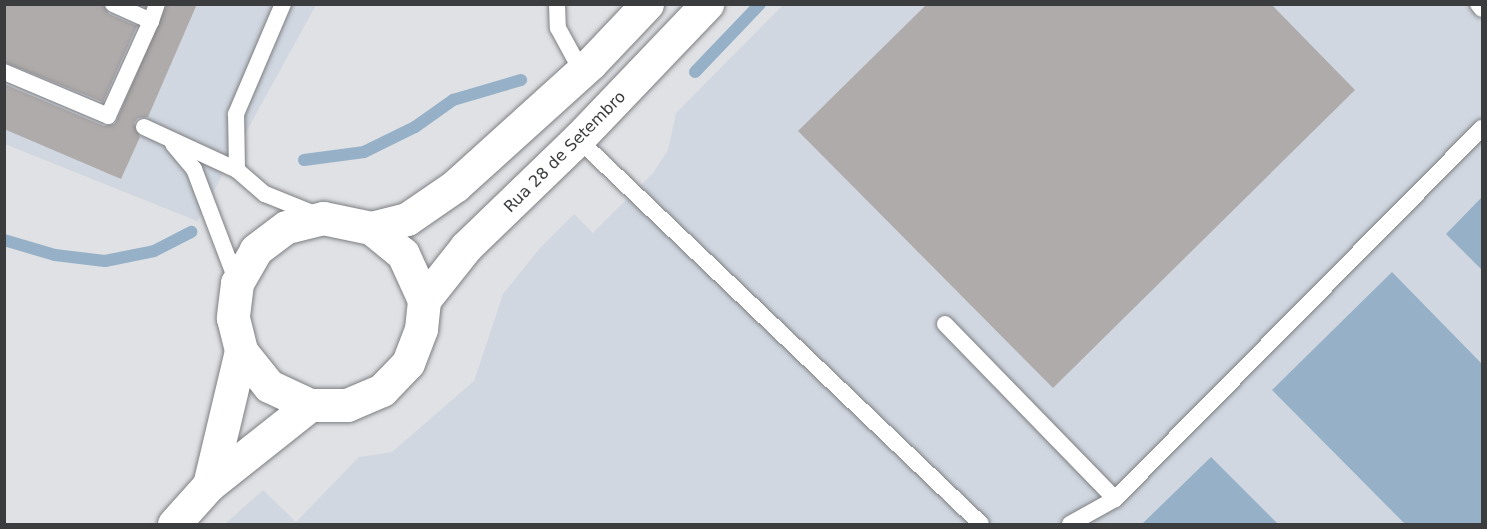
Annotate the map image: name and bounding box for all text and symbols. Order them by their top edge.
street label: Rua 28 de Setembro [500,87,630,217]

